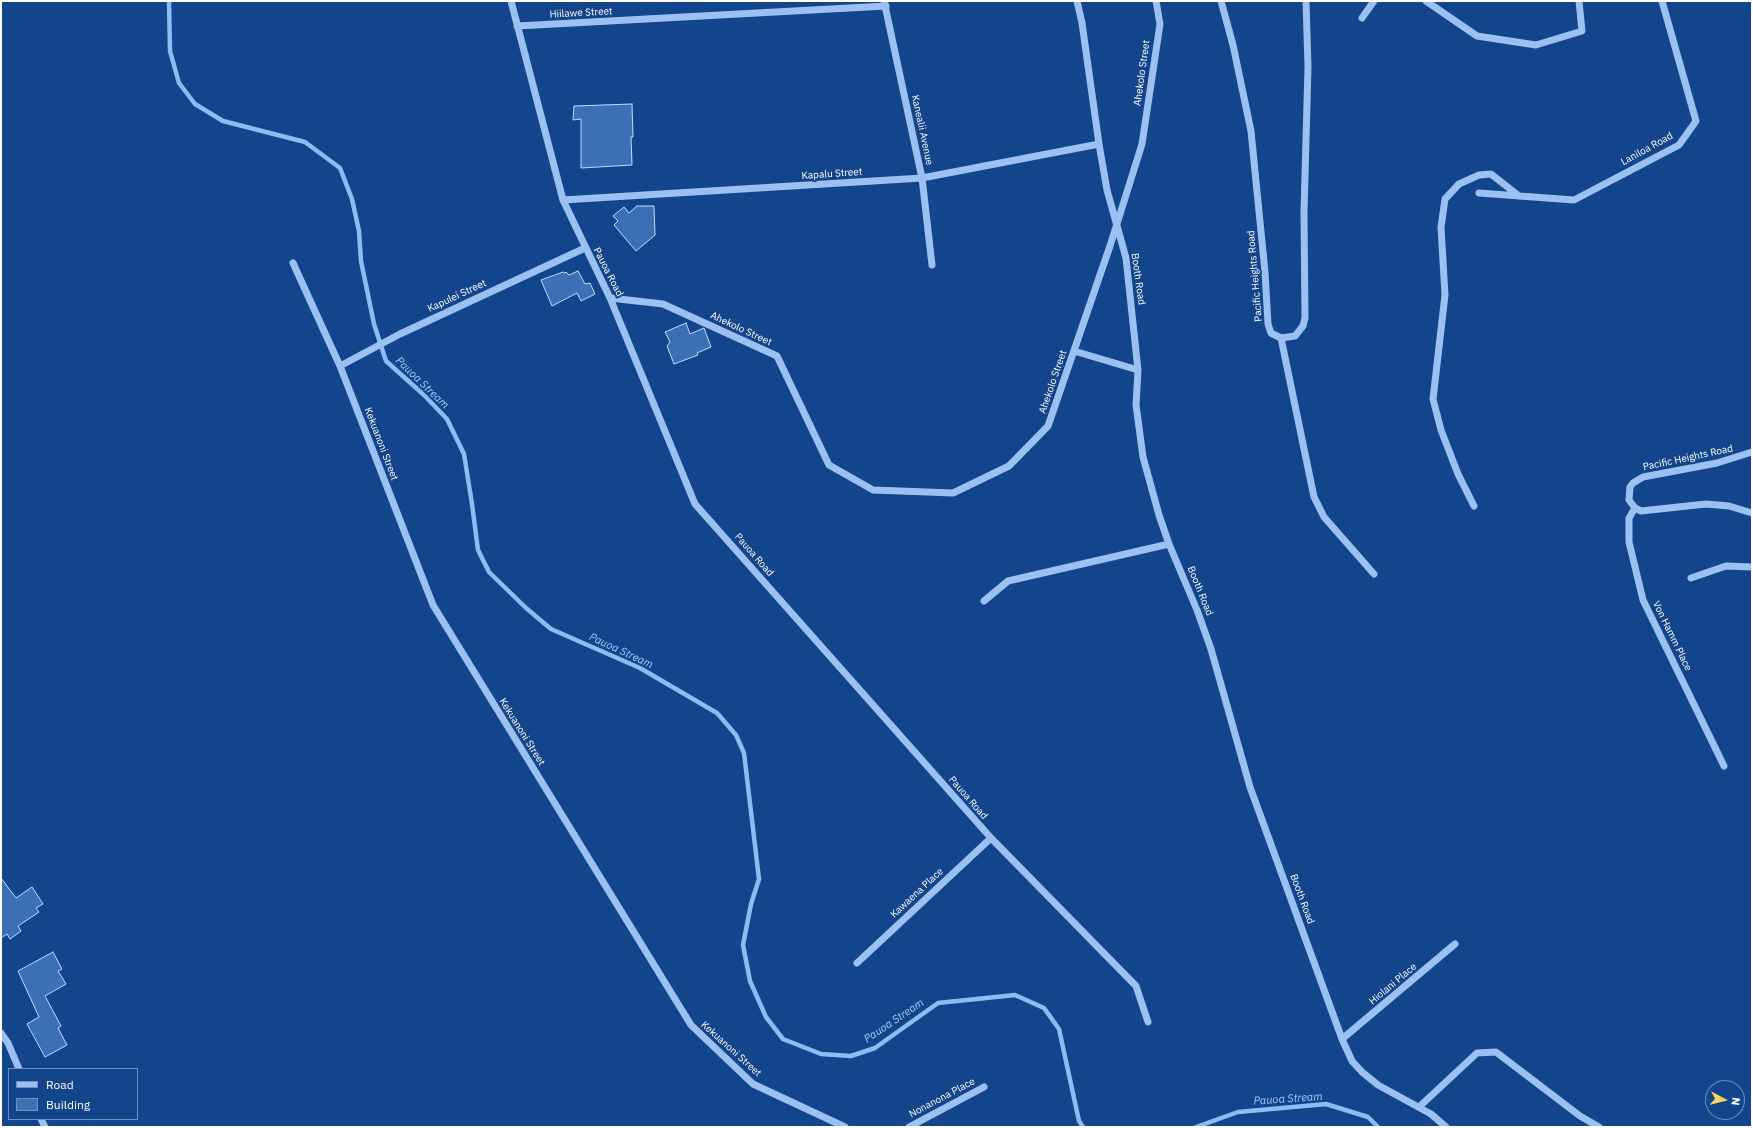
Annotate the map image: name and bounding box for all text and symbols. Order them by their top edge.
street label: Hiilawe Street [549,5,613,21]
street label: Ahekolo Street [1131,39,1153,107]
street label: Kanealii Avenue [909,94,935,166]
street label: Laniloa Road [1619,130,1675,168]
street label: Kapalu Street [801,166,863,182]
street label: Pacific Heights Road [1245,230,1265,322]
street label: Pauoa Road [591,246,625,298]
street label: Booth Road [1128,252,1148,306]
street label: Kapulei Street [426,277,488,315]
street label: Ahekolo Street [708,310,774,348]
street label: Ahekolo Street [1037,349,1069,415]
water label: Pauoa Stream [393,354,451,412]
street label: Kekuanoni Street [362,406,400,482]
street label: Pacific Heights Road [1642,443,1734,473]
street label: Pauoa Road [732,531,776,579]
street label: Booth Road [1185,565,1215,617]
street label: Von Hamm Place [1650,599,1694,673]
water label: Pauoa Stream [587,630,655,672]
street label: Kekuanoni Street [497,696,547,768]
street label: Pauoa Road [946,774,990,822]
street label: Kawaena Place [888,865,946,921]
street label: Booth Road [1287,872,1317,926]
street label: Hiolani Place [1367,961,1419,1007]
water label: Pauoa Stream [862,996,926,1046]
street label: Kekuanoni Street [698,1019,764,1079]
legend [8,1068,138,1120]
street label: Nonanona Place [907,1076,977,1120]
text: Road [46,1077,74,1092]
north arrow [1705,1080,1745,1120]
water label: Pauoa Stream [1253,1090,1323,1108]
text: Building [46,1097,90,1112]
text: N [1728,1097,1743,1106]

